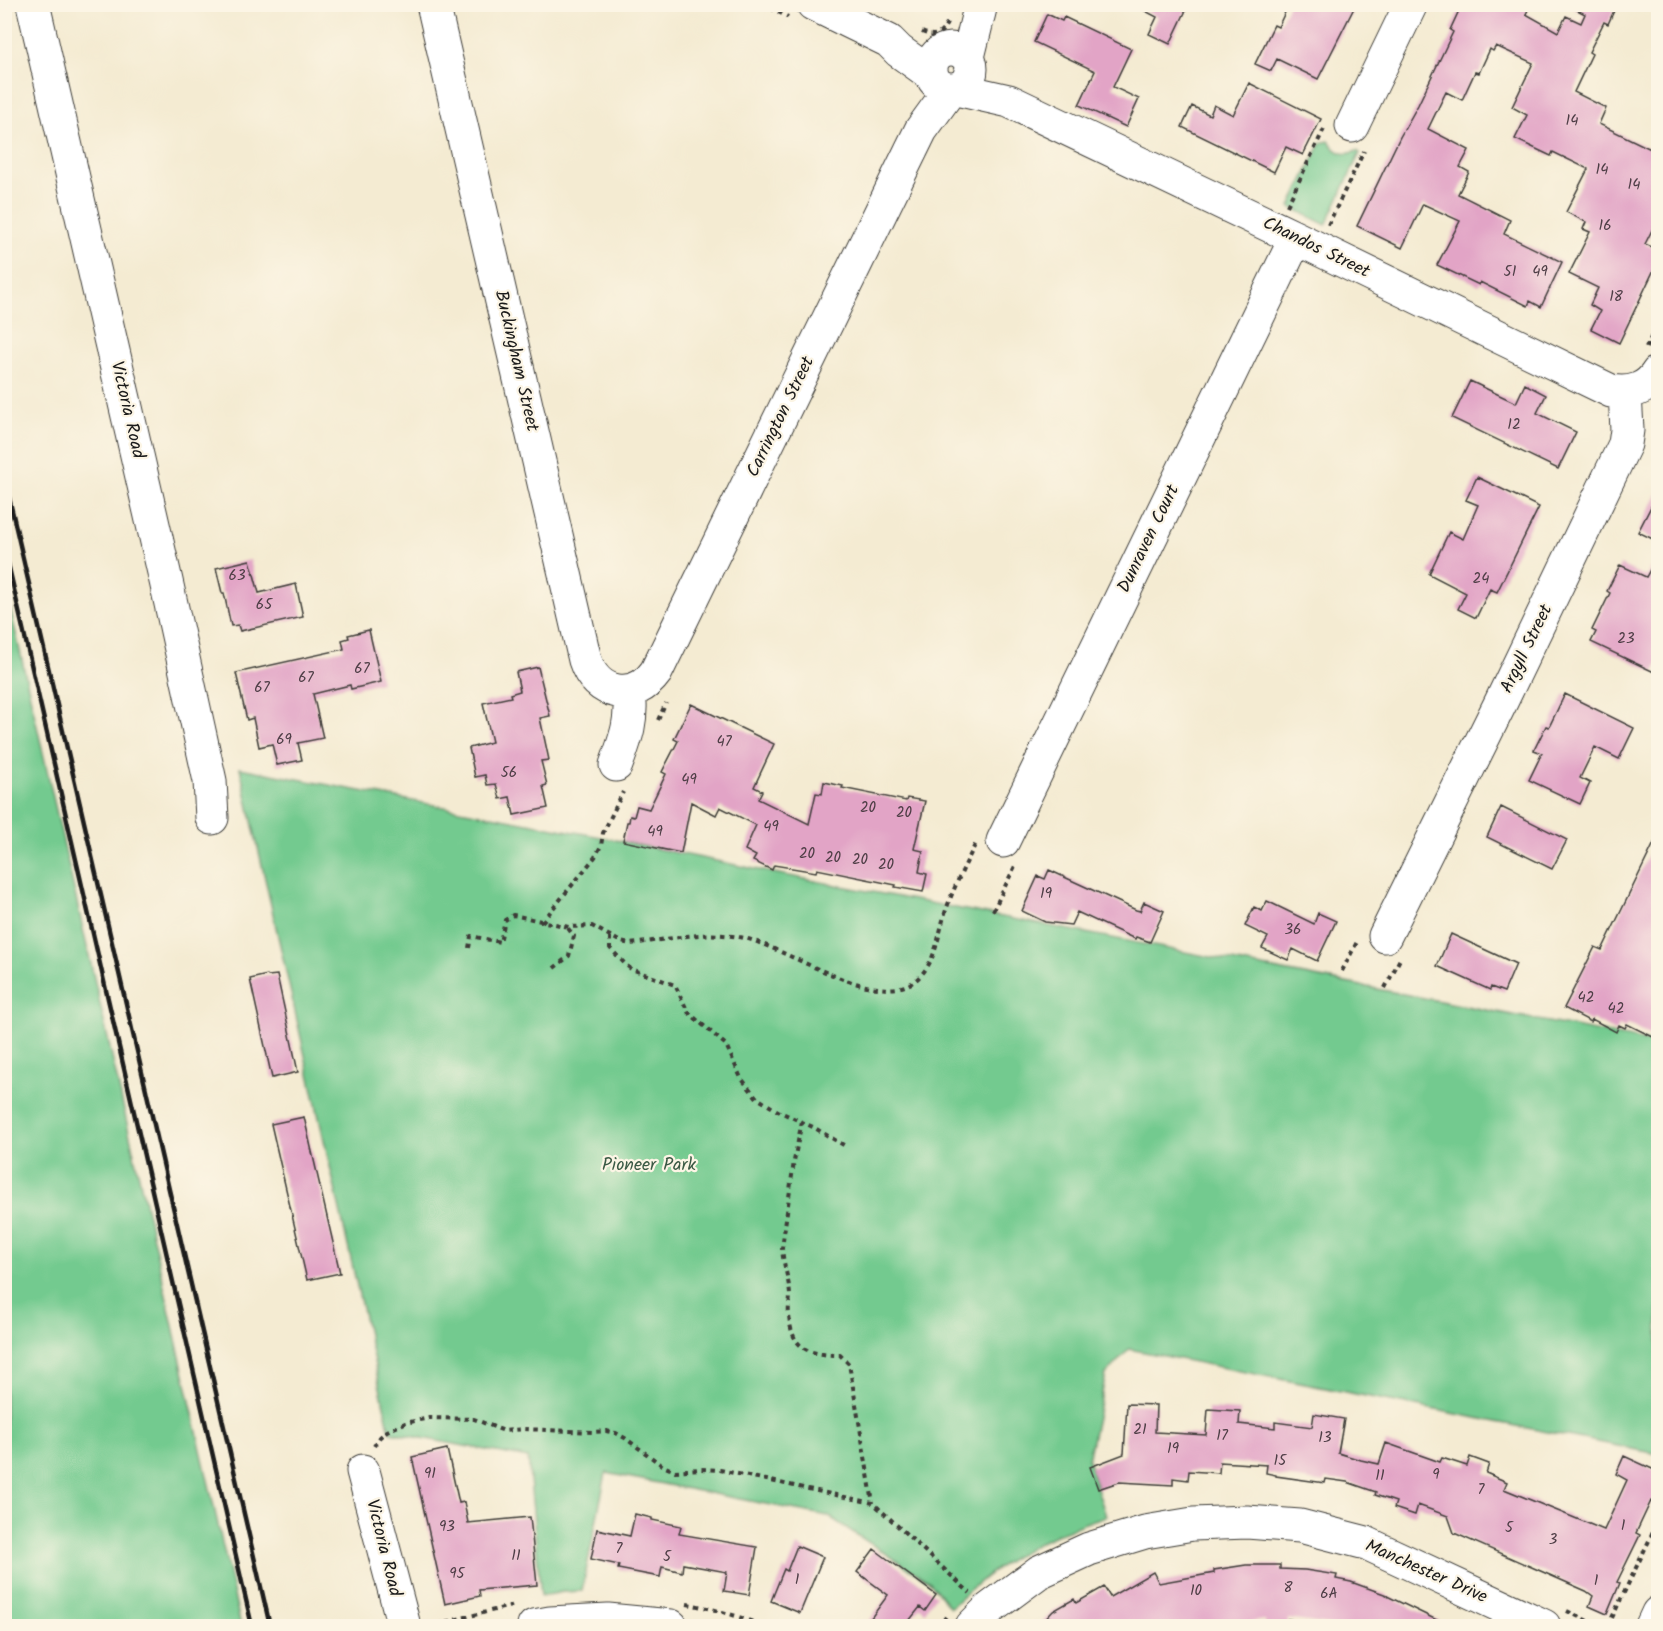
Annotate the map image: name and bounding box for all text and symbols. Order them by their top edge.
house number: 14 [1566,109,1578,133]
house number: 14 [1596,158,1608,182]
house number: 14 [1628,173,1640,197]
street label: Chandos Street [1257,210,1375,287]
house number: 16 [1598,214,1612,238]
house number: 51 [1504,260,1517,284]
house number: 49 [1532,260,1548,284]
house number: 18 [1609,285,1624,309]
street label: Buckingham Street [486,287,547,436]
street label: Carrington Street [739,351,823,482]
street label: Victoria Road [102,359,152,462]
house number: 12 [1507,413,1521,437]
street label: Dunraven Court [1110,479,1188,598]
house number: 63 [229,564,246,588]
house number: 24 [1473,567,1489,591]
house number: 65 [256,593,273,617]
street label: Argyll Street [1493,599,1561,698]
house number: 23 [1617,627,1635,651]
house number: 67 [354,657,371,681]
house number: 67 [298,666,315,690]
house number: 67 [254,676,271,700]
house number: 69 [276,728,293,752]
house number: 47 [716,730,733,754]
house number: 56 [501,761,517,785]
house number: 49 [681,768,697,792]
house number: 20 [860,796,877,820]
house number: 20 [896,801,913,825]
house number: 49 [763,815,779,839]
house number: 49 [647,820,663,844]
house number: 20 [799,842,816,866]
house number: 20 [825,846,842,870]
house number: 20 [852,848,869,872]
house number: 20 [878,853,895,877]
house number: 19 [1040,882,1053,906]
house number: 36 [1285,918,1301,942]
house number: 42 [1578,986,1594,1010]
house number: 42 [1608,997,1624,1021]
park label: Pioneer Park [602,1151,696,1180]
house number: 21 [1133,1418,1147,1442]
house number: 17 [1216,1424,1229,1448]
house number: 13 [1318,1426,1332,1450]
house number: 19 [1167,1437,1180,1461]
house number: 15 [1274,1449,1287,1473]
house number: 91 [424,1462,436,1486]
house number: 9 [1432,1463,1440,1487]
house number: 11 [1375,1464,1385,1488]
house number: 7 [1478,1478,1486,1502]
street label: Victoria Road [357,1496,409,1601]
house number: 1 [1621,1514,1626,1538]
house number: 93 [439,1515,455,1539]
house number: 5 [1505,1516,1514,1540]
house number: 3 [1549,1528,1558,1552]
street label: Manchester Drive [1360,1532,1492,1612]
house number: 7 [616,1537,624,1561]
house number: 11 [511,1544,521,1568]
house number: 5 [663,1545,672,1569]
house number: 95 [449,1562,466,1586]
house number: 1 [795,1568,800,1592]
house number: 1 [1594,1569,1599,1593]
house number: 8 [1283,1576,1293,1600]
house number: 10 [1190,1579,1203,1603]
house number: 6A [1320,1582,1338,1606]

